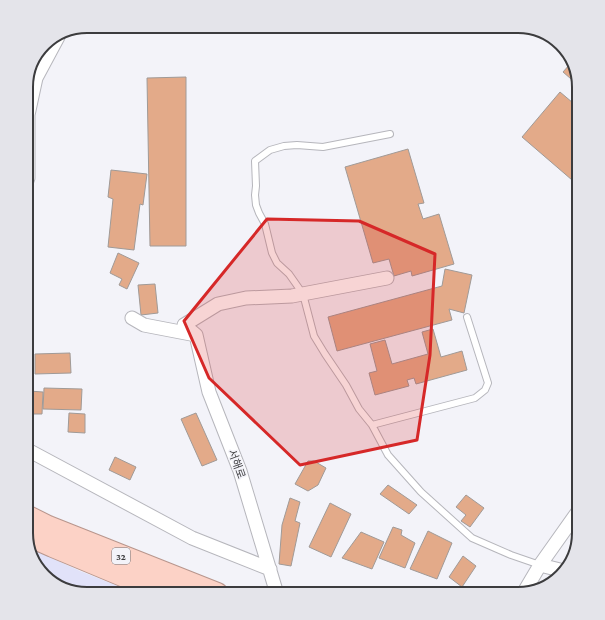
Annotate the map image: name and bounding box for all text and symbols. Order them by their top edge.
street label: 서해로 [226,448,248,480]
road number: 32 [112,548,130,564]

